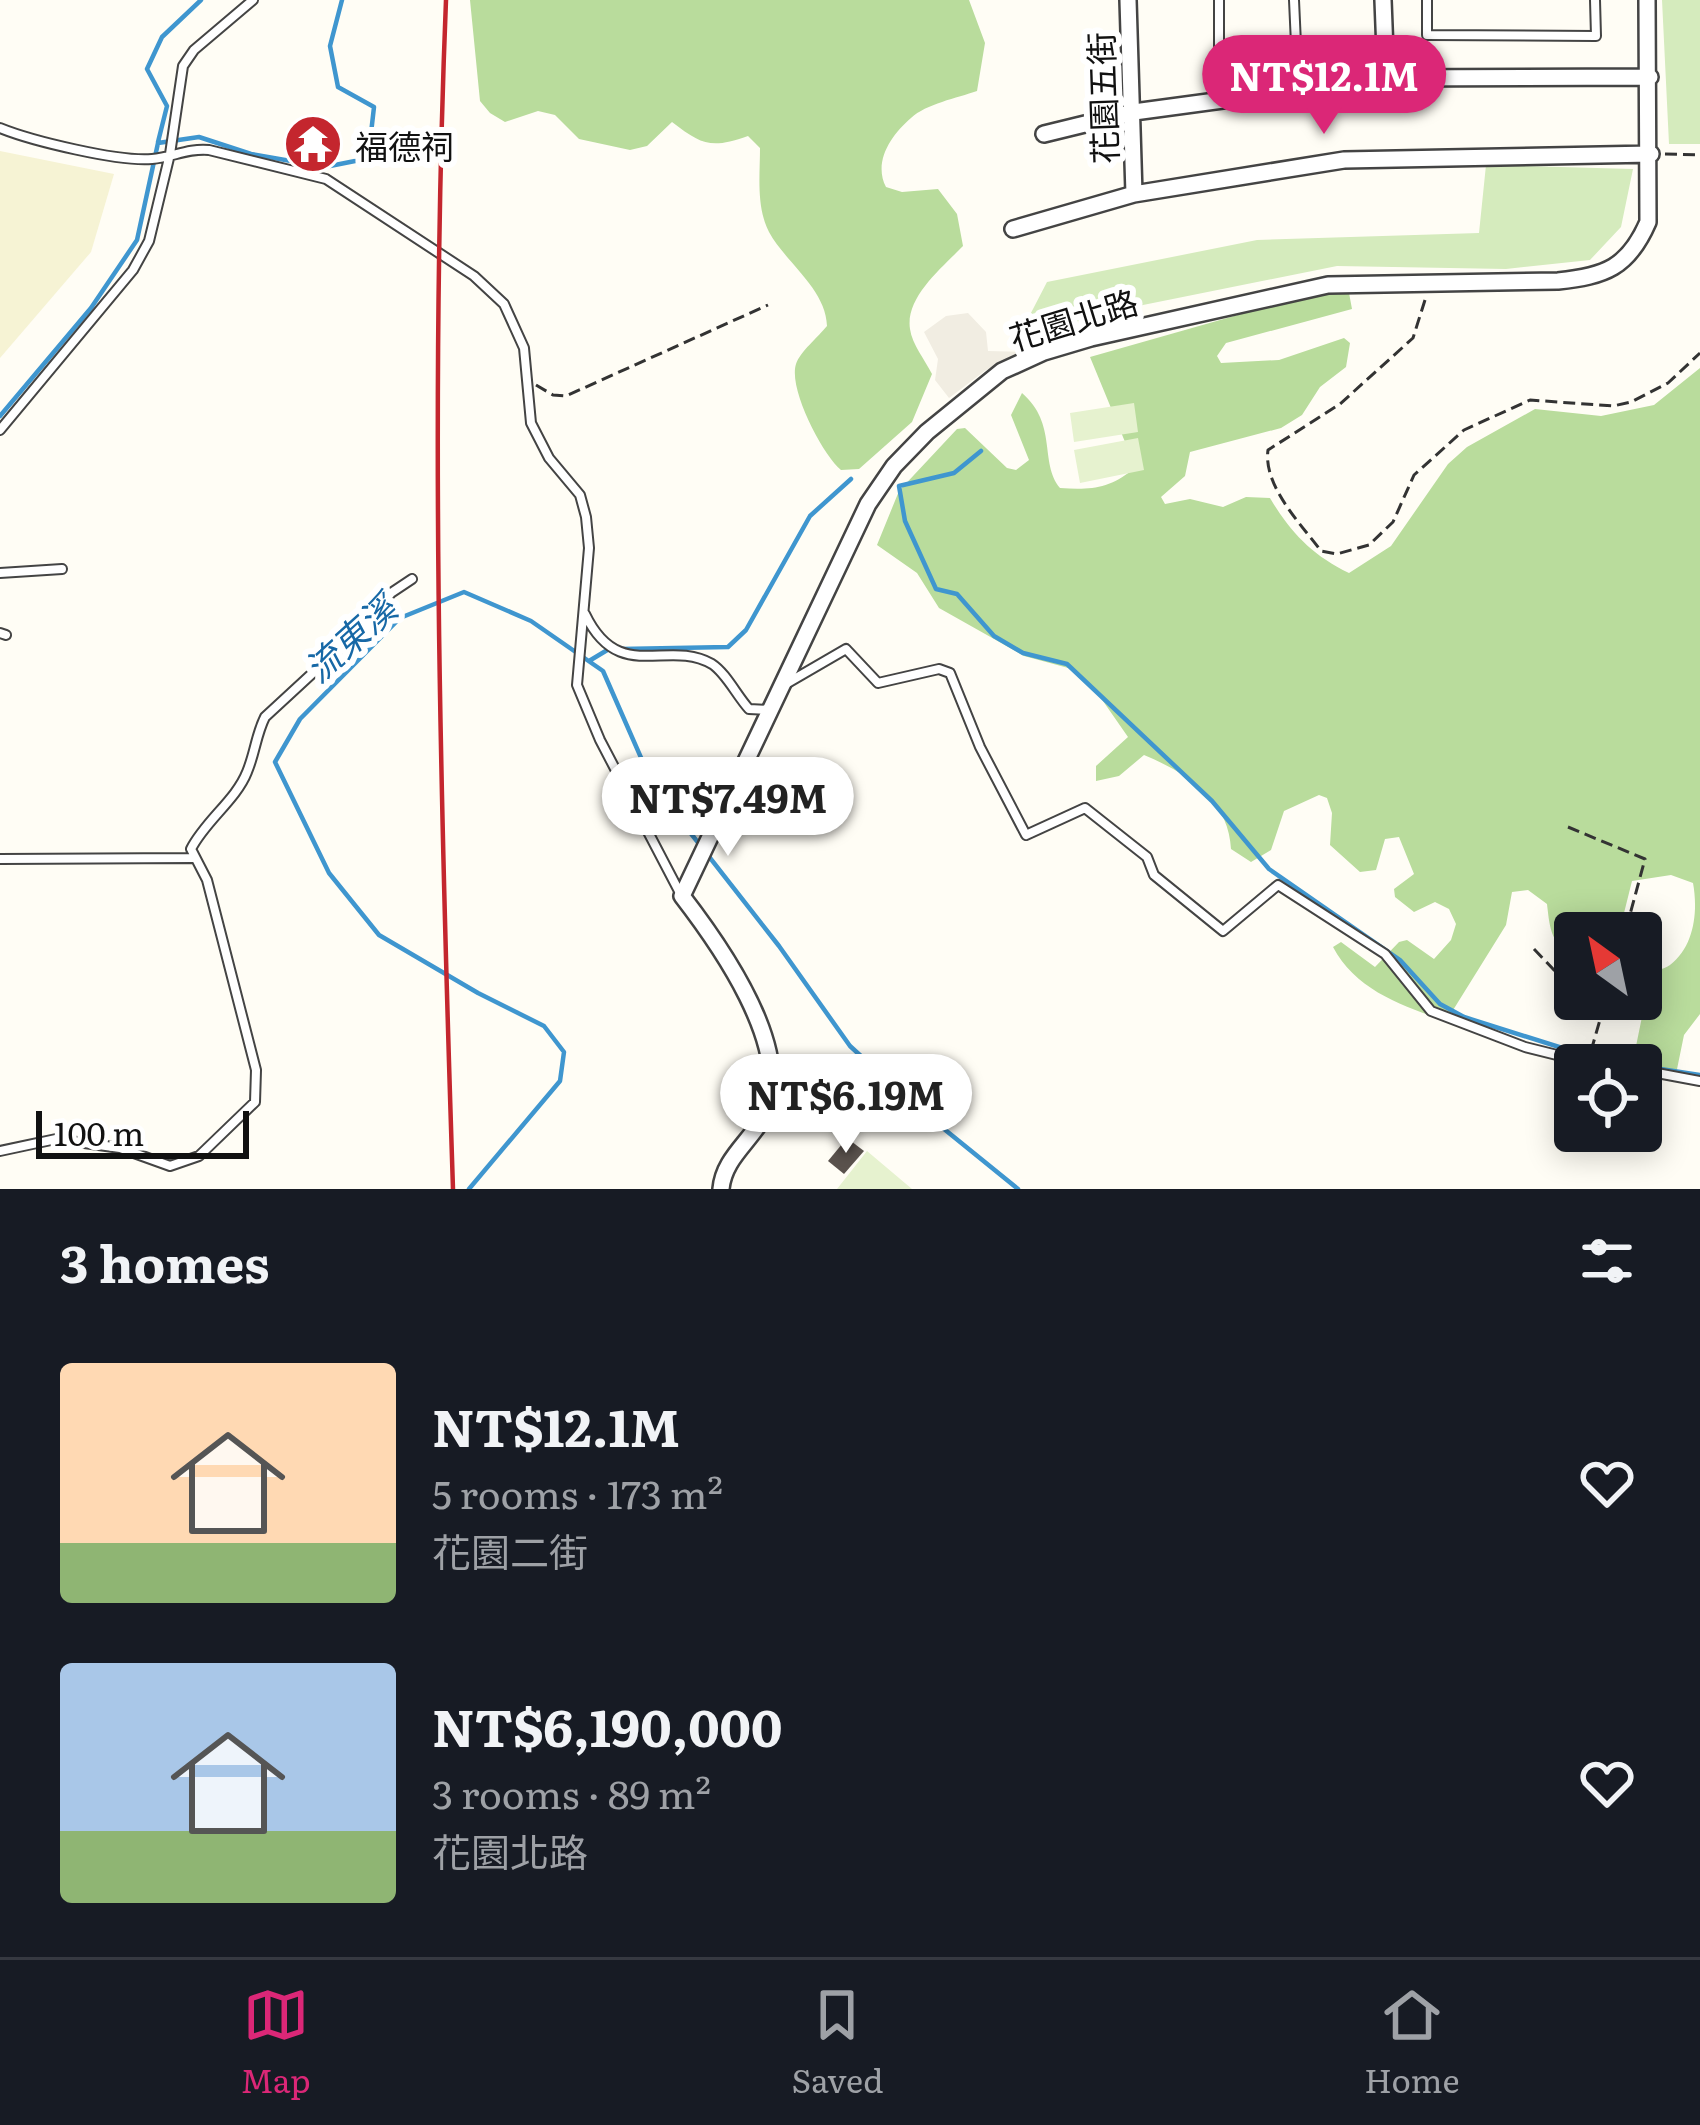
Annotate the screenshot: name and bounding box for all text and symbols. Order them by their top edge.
street label: 花園五街 [1074,31,1128,165]
pin: NT$12.1M [1200,35,1448,137]
text: NT$12.1M [1229,45,1419,103]
temple icon: 福德祠 [282,113,344,175]
place label: 福德祠 [355,120,454,169]
street label: 花園北路 [1003,275,1143,361]
water label: 流東溪 [291,578,411,693]
pin: NT$7.49M [604,757,852,859]
text: NT$7.49M [629,767,827,825]
north arrow [1554,912,1662,1020]
map controls [1554,912,1662,1152]
button: locate [1554,1044,1662,1152]
pin: NT$6.19M [722,1054,970,1156]
text: NT$6.19M [747,1064,945,1122]
scale bar [36,1105,249,1158]
text: 100 m [54,1107,144,1156]
text: 3 homes [60,1223,269,1299]
icon: filters [1574,1228,1640,1294]
text: NT$12.1M [432,1387,680,1463]
icon: home [156,1411,300,1555]
icon: heart [1574,1450,1640,1516]
text: 5 rooms · 173 m² [432,1463,723,1521]
text: 花園二街 [432,1521,588,1579]
text: NT$6,190,000 [432,1687,782,1763]
icon: home [156,1711,300,1855]
icon: heart [1574,1750,1640,1816]
text: 3 rooms · 89 m² [432,1763,711,1821]
text: 花園北路 [432,1821,588,1879]
tab: Map [240,1982,311,2103]
tab: Saved [792,1982,883,2103]
tab: Home [1364,1982,1460,2103]

